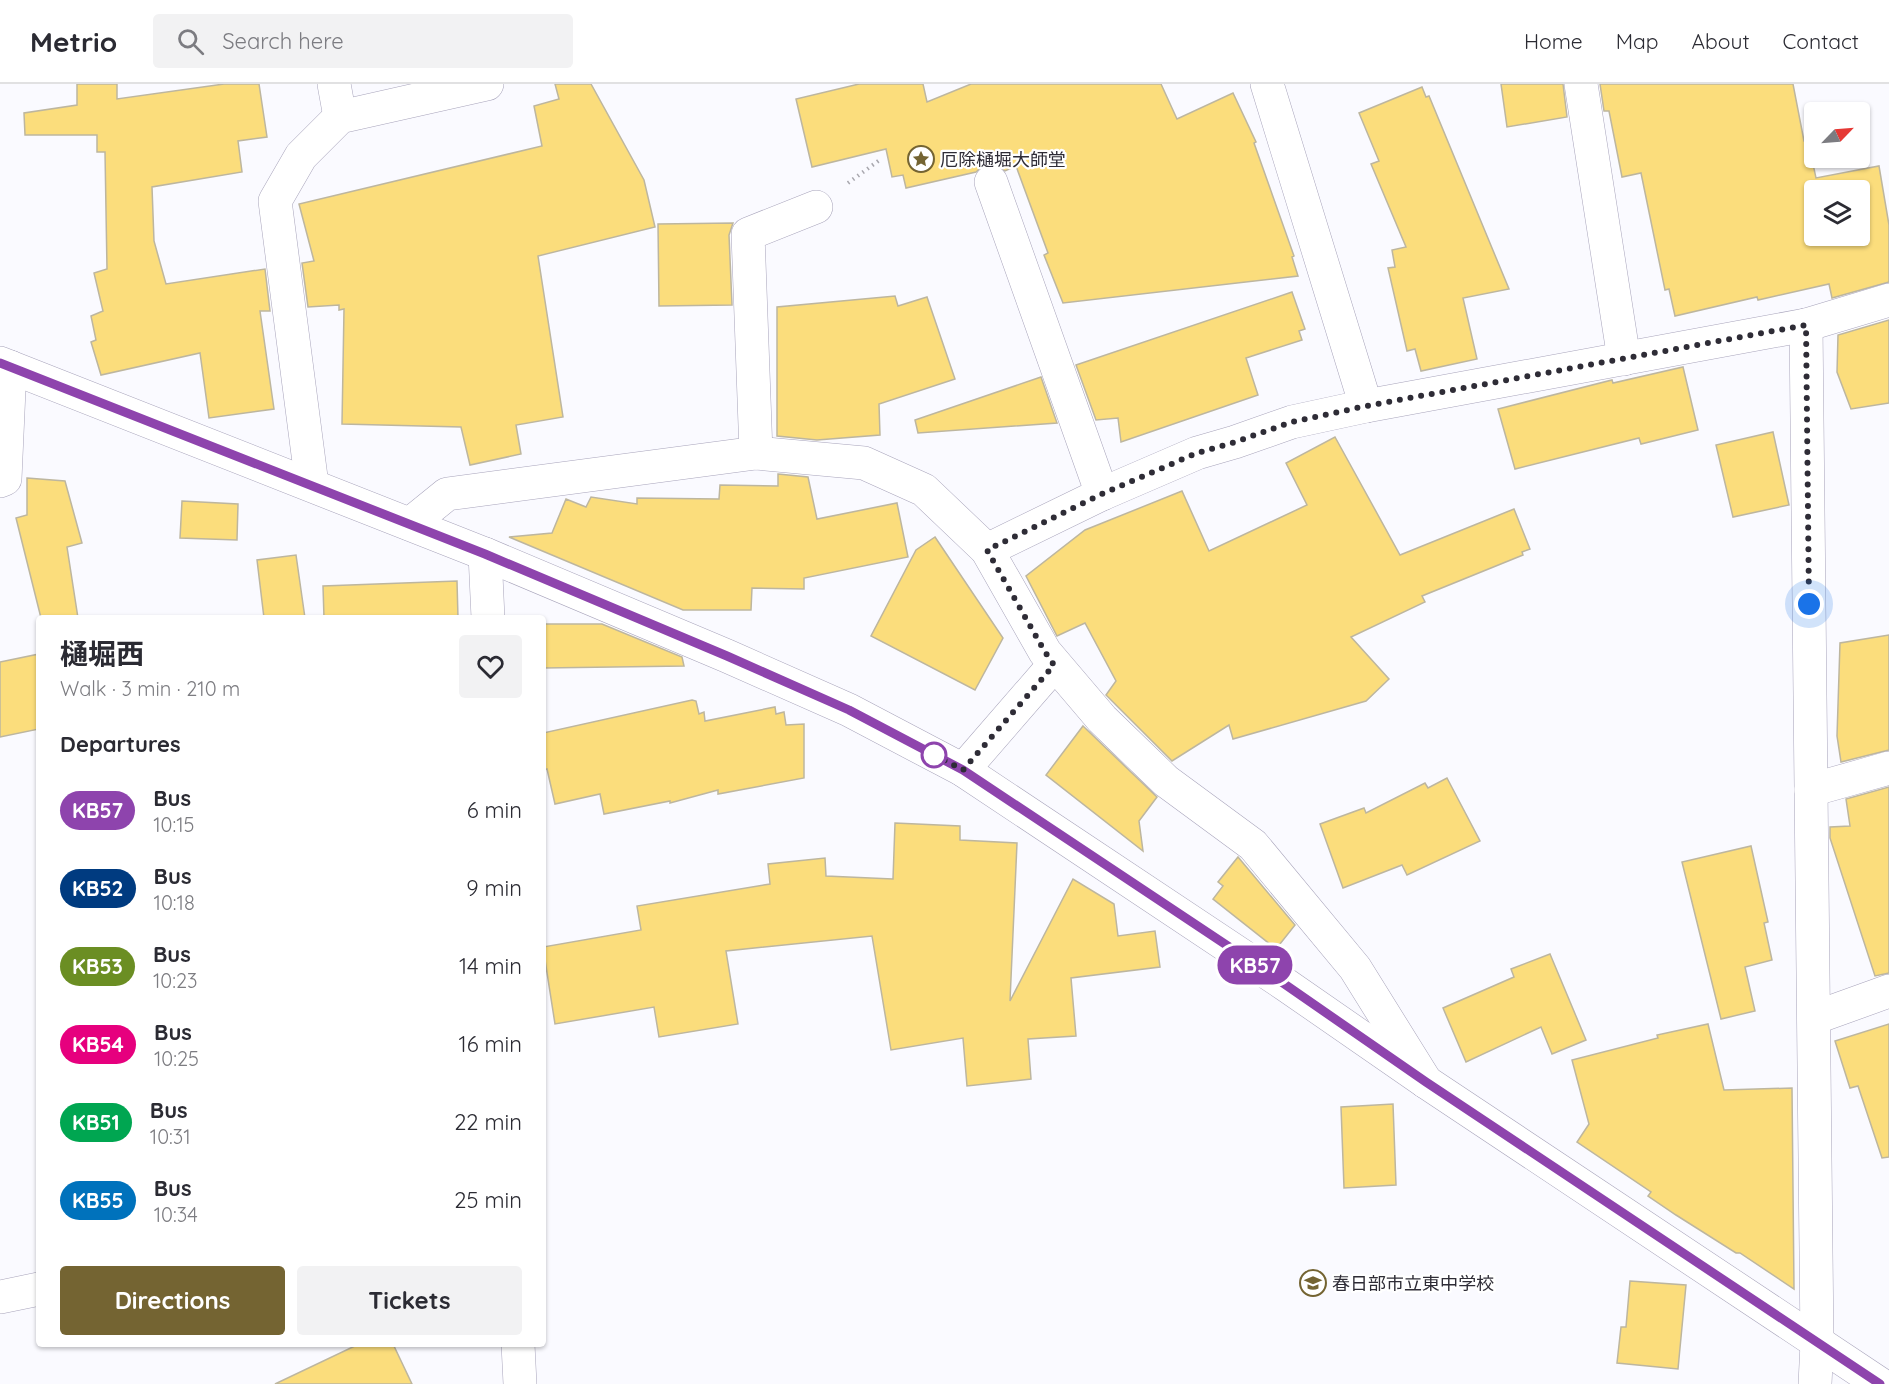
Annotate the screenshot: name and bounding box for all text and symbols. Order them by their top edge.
search box [153,14,573,68]
text: Metrio [30,24,117,59]
icon: search [174,25,207,58]
text: Search here [222,27,344,55]
text: Home [1524,28,1583,54]
text: Map [1616,28,1659,54]
text: About [1692,28,1750,54]
text: Contact [1783,28,1859,54]
north arrow [1804,102,1870,168]
map controls [1804,102,1870,246]
place icon: 厄除樋堀大師堂 [906,144,936,174]
place label: 厄除樋堀大師堂 [940,148,1066,171]
button: layers [1804,180,1870,246]
your location [1794,589,1824,619]
button: heart [459,635,522,698]
text: 樋堀西 [60,636,144,671]
text: Walk · 3 min · 210 m [60,676,240,701]
text: Departures [60,730,181,758]
unlabelled marker [921,742,947,768]
text: Bus [153,784,191,812]
text: 6 min [467,796,522,824]
text: KB57 [72,797,123,823]
text: 10:15 [153,812,194,837]
text: Bus [154,862,192,890]
text: 9 min [466,874,522,902]
text: KB52 [72,875,124,901]
text: 10:18 [154,890,195,915]
text: Bus [153,940,191,968]
line badge: KB57 [1213,946,1297,984]
text: 14 min [459,952,522,980]
text: KB57 [1229,952,1281,978]
text: KB53 [72,953,123,979]
text: 10:23 [153,968,198,993]
text: Bus [154,1018,192,1046]
text: 16 min [459,1030,522,1058]
text: KB54 [72,1031,124,1057]
text: 10:25 [154,1046,199,1071]
text: Bus [150,1096,188,1124]
text: 22 min [454,1108,522,1136]
text: KB51 [72,1109,120,1135]
text: 10:31 [150,1124,191,1149]
text: Bus [154,1174,192,1202]
text: 25 min [454,1186,522,1214]
text: KB55 [72,1187,124,1213]
text: 10:34 [154,1202,198,1227]
button: Directions [60,1266,285,1335]
button: Tickets [297,1266,522,1335]
school or university icon: 春日部市立東中学校 [1298,1268,1328,1298]
place label: 春日部市立東中学校 [1332,1272,1494,1295]

